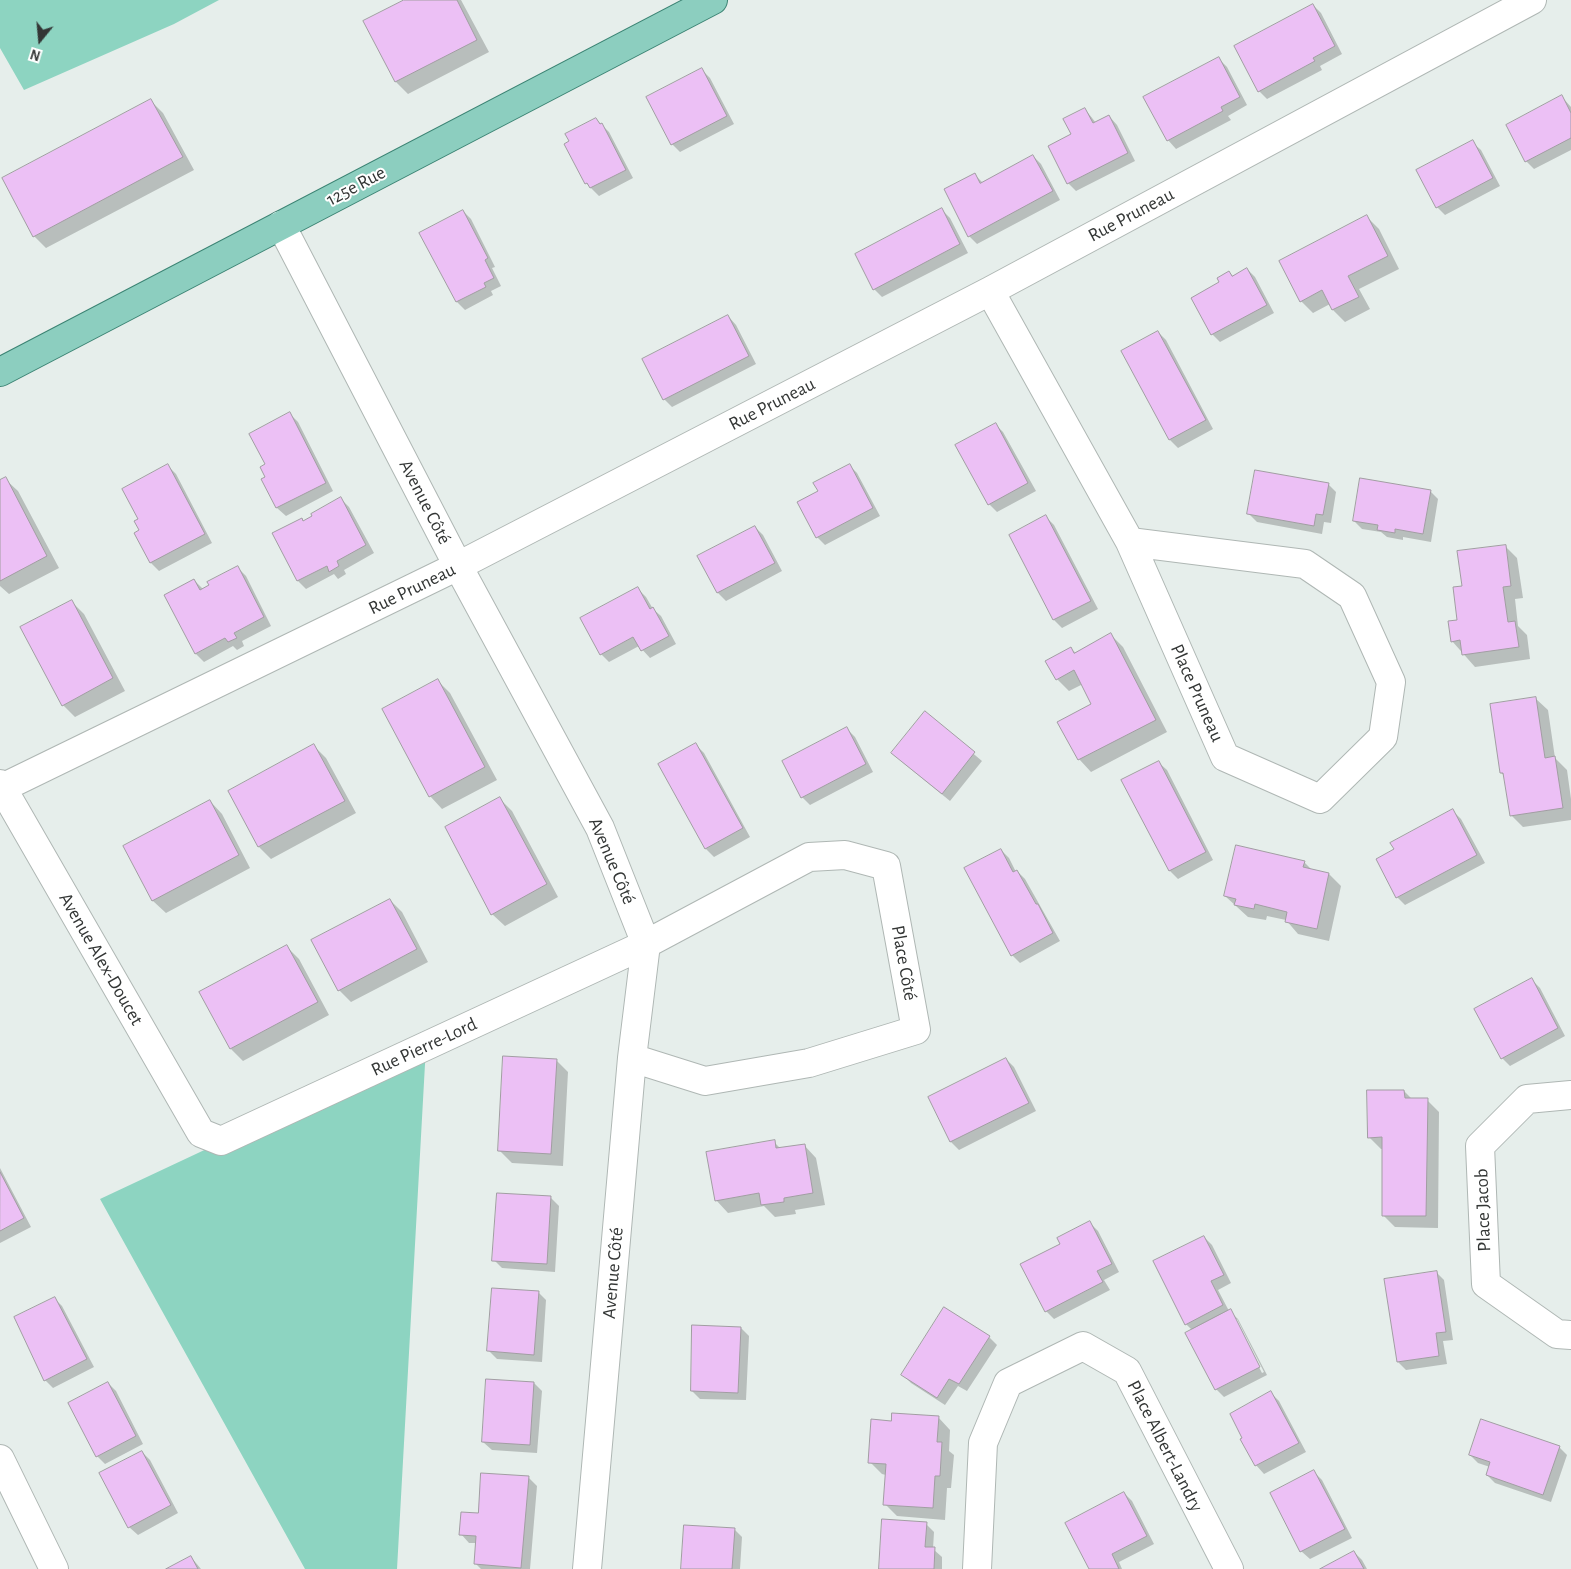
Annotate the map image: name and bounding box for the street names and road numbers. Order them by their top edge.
street label: 125e Rue [323,161,389,211]
street label: Rue Pruneau [1084,183,1178,247]
street label: Rue Pruneau [725,373,819,435]
street label: Avenue Côté [394,456,456,548]
street label: Rue Pruneau [365,558,459,620]
street label: Place Pruneau [1165,640,1229,746]
street label: Avenue Côté [584,814,640,908]
street label: Avenue Alex-Doucet [54,889,148,1029]
street label: Place Côté [886,924,922,1002]
street label: Rue Pierre-Lord [368,1013,480,1081]
street label: Place Jacob [1470,1168,1496,1252]
street label: Avenue Côté [598,1226,628,1320]
street label: Place Albert-Landry [1122,1376,1208,1516]

